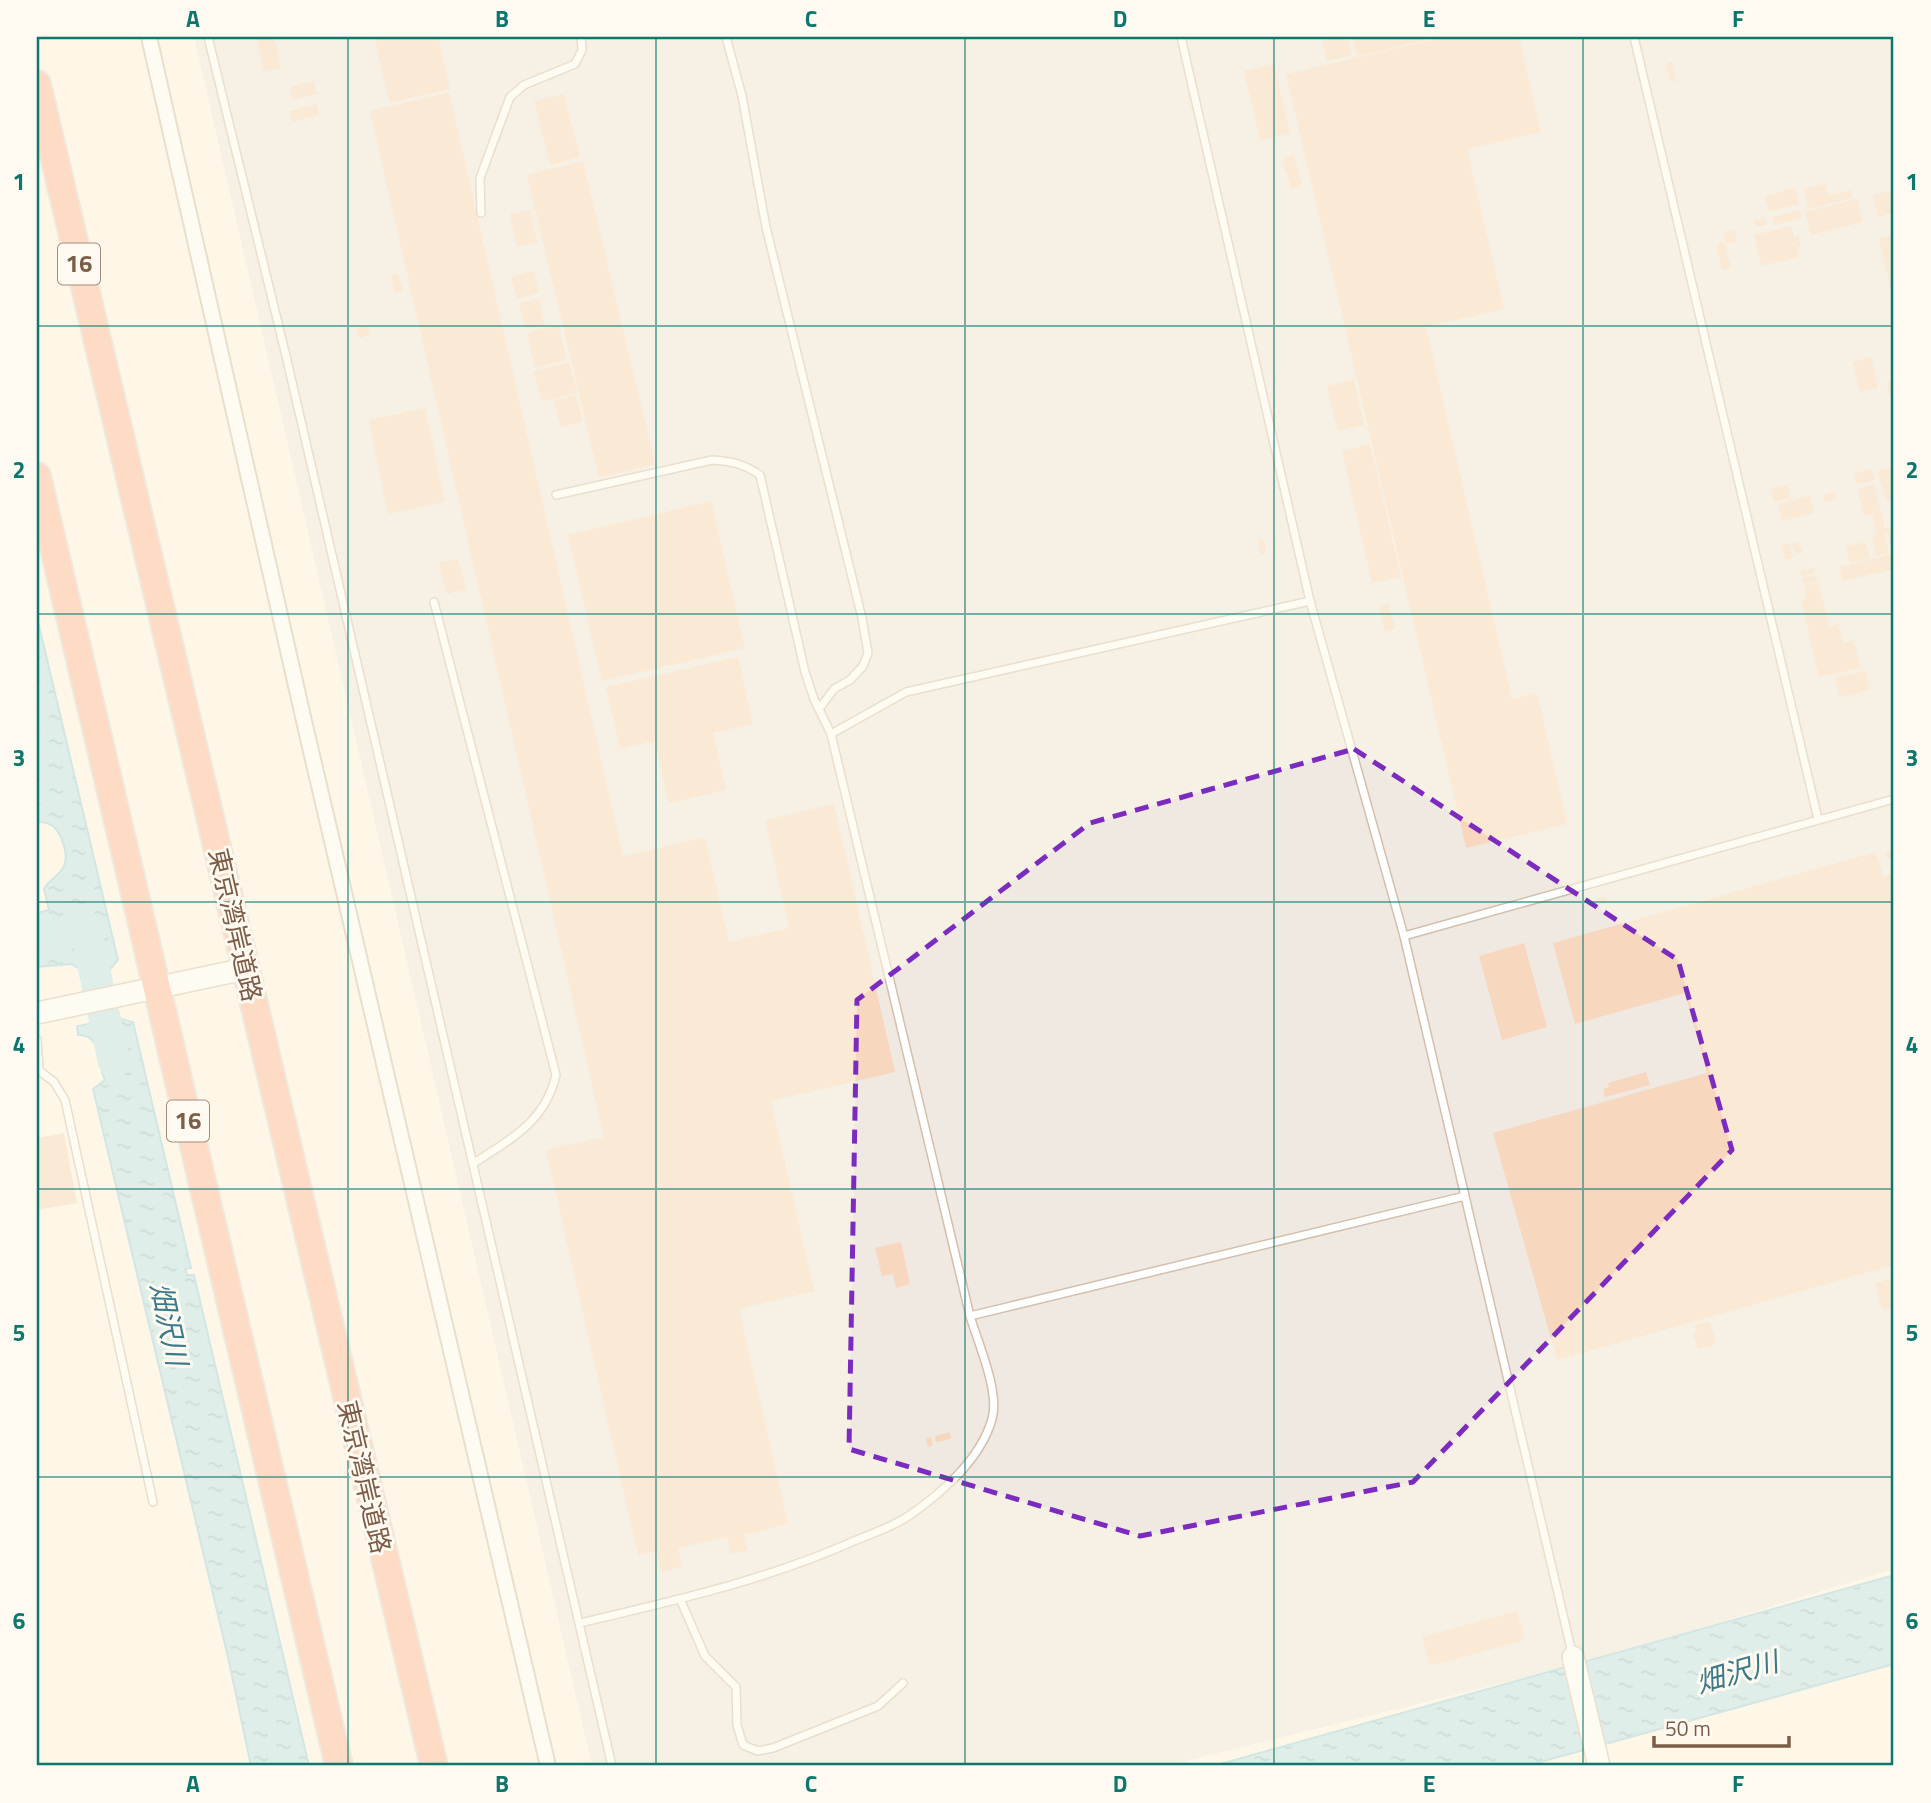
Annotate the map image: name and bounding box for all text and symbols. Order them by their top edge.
text: A [186,1,200,36]
text: B [495,1,509,36]
text: C [805,1,817,36]
text: D [1113,1,1127,36]
text: E [1423,1,1435,36]
text: F [1732,1,1744,36]
text: 1 [13,164,25,199]
text: 1 [1906,164,1918,199]
road number: 16 [58,244,100,284]
text: 2 [13,452,25,487]
text: 2 [1906,452,1918,487]
text: 3 [13,740,25,775]
text: 3 [1906,740,1918,775]
street label: 東京湾岸道路 [199,844,272,1005]
text: 4 [13,1027,25,1062]
text: 4 [1906,1027,1918,1062]
road number: 16 [167,1100,209,1142]
water label: 畑沢川 [140,1278,200,1372]
text: 5 [13,1315,25,1350]
text: 5 [1906,1315,1918,1350]
street label: 東京湾岸道路 [328,1396,401,1557]
text: 6 [13,1603,26,1638]
text: 6 [1906,1603,1919,1638]
water label: 畑沢川 [1691,1638,1786,1704]
scale bar [1654,1705,1789,1749]
text: 50 m [1665,1712,1711,1744]
text: A [186,1766,200,1801]
text: B [495,1766,509,1801]
text: C [805,1766,817,1801]
text: D [1113,1766,1127,1801]
text: E [1423,1766,1435,1801]
text: F [1732,1766,1744,1801]

